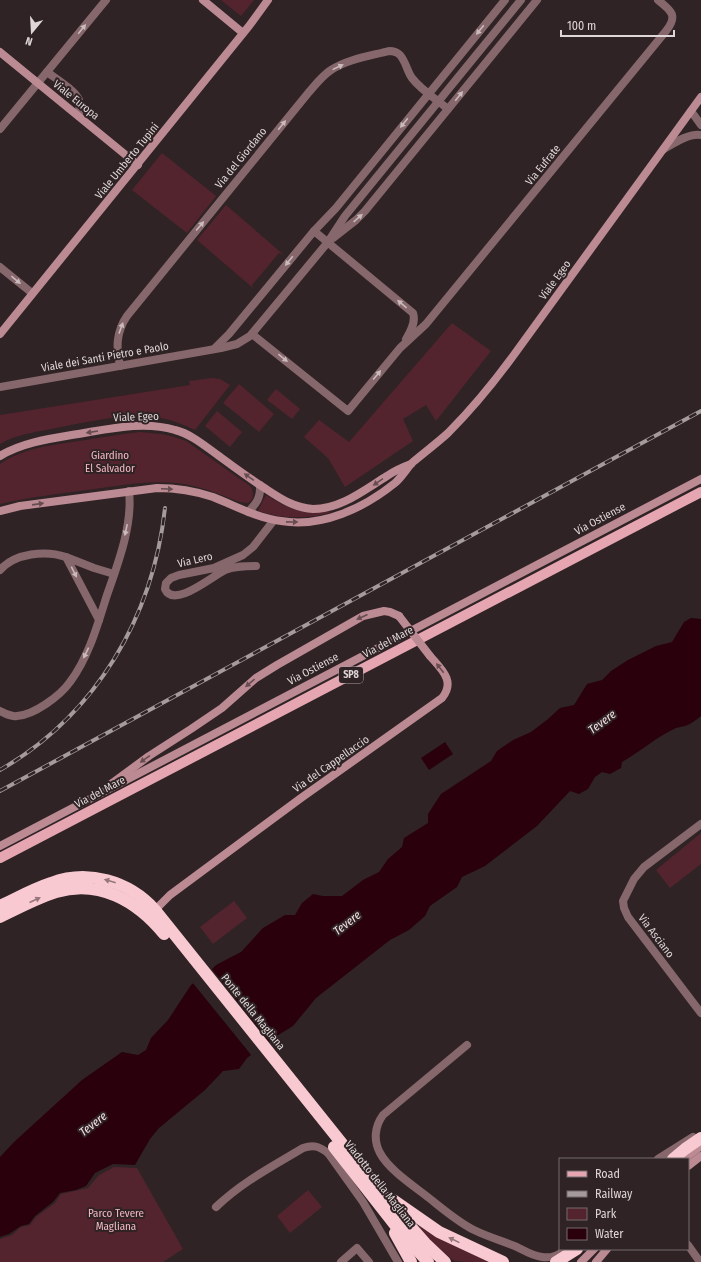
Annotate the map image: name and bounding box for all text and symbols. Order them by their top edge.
north arrow [12,12,52,52]
scale bar [561,12,674,38]
text: 100 m [567,19,596,33]
one-way arrow [78,24,87,34]
one-way arrow [476,25,485,36]
text: N [24,34,34,48]
one-way arrow [332,64,344,70]
street label: Viale Europa [50,77,102,123]
one-way arrow [454,90,463,101]
one-way arrow [400,118,409,129]
one-way arrow [278,119,287,130]
street label: Viale Umberto Tupini [92,120,162,202]
street label: Via del Giordano [213,125,270,191]
street label: Via Eufrate [523,142,563,188]
one-way arrow [353,213,363,222]
one-way arrow [196,220,205,231]
one-way arrow [284,255,293,266]
street label: Viale Egeo [536,258,574,302]
one-way arrow [11,276,22,285]
one-way arrow [397,299,407,308]
one-way arrow [118,322,124,334]
street label: Viale dei Santi Pietro e Paolo [40,339,170,375]
one-way arrow [277,354,288,363]
one-way arrow [373,370,382,380]
street label: Viale Egeo [113,410,159,424]
one-way arrow [86,429,98,435]
park label: Giardino El Salvador [85,449,135,475]
one-way arrow [243,473,254,481]
one-way arrow [372,478,383,486]
one-way arrow [161,485,173,492]
street label: Via Ostiense [572,500,628,538]
one-way arrow [32,501,44,507]
one-way arrow [286,519,299,525]
one-way arrow [122,524,128,536]
street label: Via Lero [176,550,214,570]
one-way arrow [70,566,77,578]
one-way arrow [356,615,368,621]
street label: Via del Mare [361,623,415,661]
one-way arrow [83,648,89,659]
street label: Via Ostiense [285,650,341,688]
one-way arrow [435,663,444,674]
road number: SP8 [339,667,363,683]
one-way arrow [245,679,256,688]
water label: Tevere [585,707,619,737]
street label: Via del Cappellaccio [290,733,372,795]
one-way arrow [140,755,150,763]
street label: Via del Mare [73,773,127,811]
one-way arrow [104,878,116,884]
one-way arrow [30,897,41,903]
water label: Tevere [330,908,364,938]
street label: Via Asciano [635,912,677,961]
street label: Ponte della Magliana [218,971,288,1053]
water label: Tevere [76,1109,110,1139]
street label: Viadotto della Magliana [342,1138,418,1230]
legend [559,1158,689,1250]
text: Road [595,1167,620,1181]
text: Railway [595,1187,633,1201]
park label: Parco Tevere Magliana [88,1207,144,1233]
text: Park [595,1207,617,1221]
text: Water [595,1227,624,1241]
one-way arrow [449,1237,460,1243]

